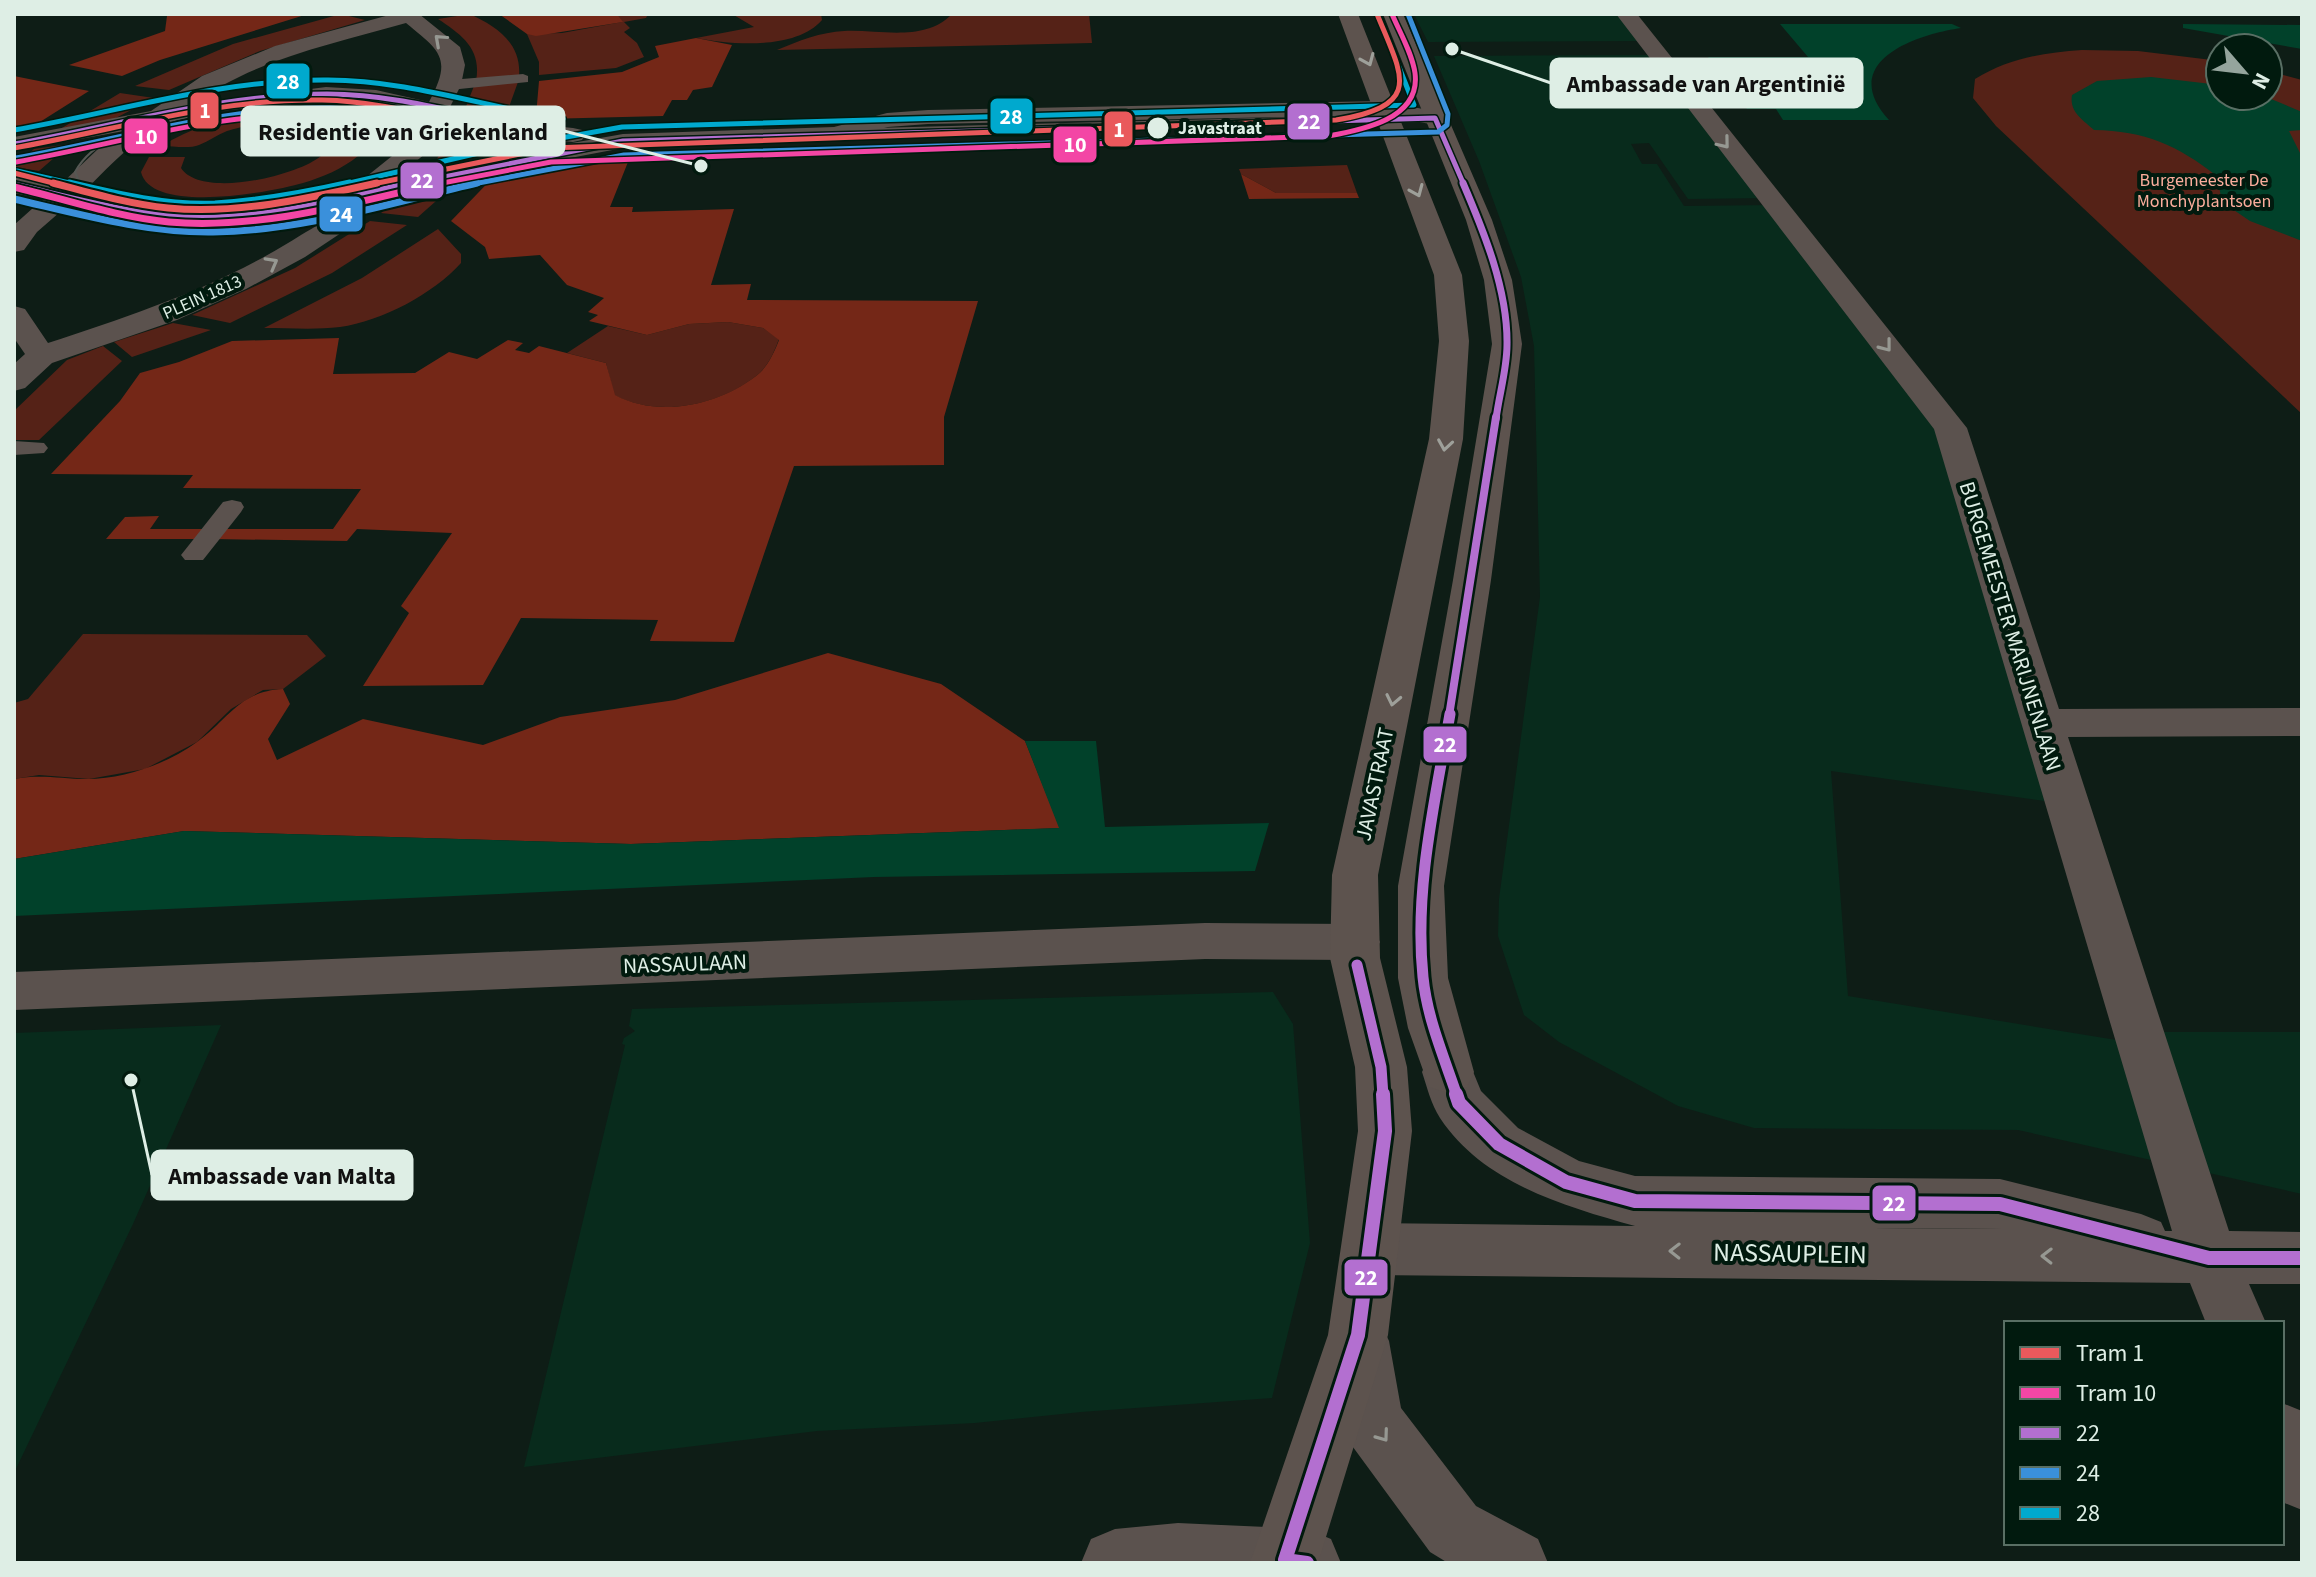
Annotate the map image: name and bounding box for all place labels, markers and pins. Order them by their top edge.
callout: Ambassade van Argentinië [1551,59,1862,107]
callout: Residentie van Griekenland [242,107,564,155]
marker: Javastraat [1145,115,1171,141]
place label: Javastraat [1178,116,1262,141]
callout: Ambassade van Malta [152,1151,412,1199]

